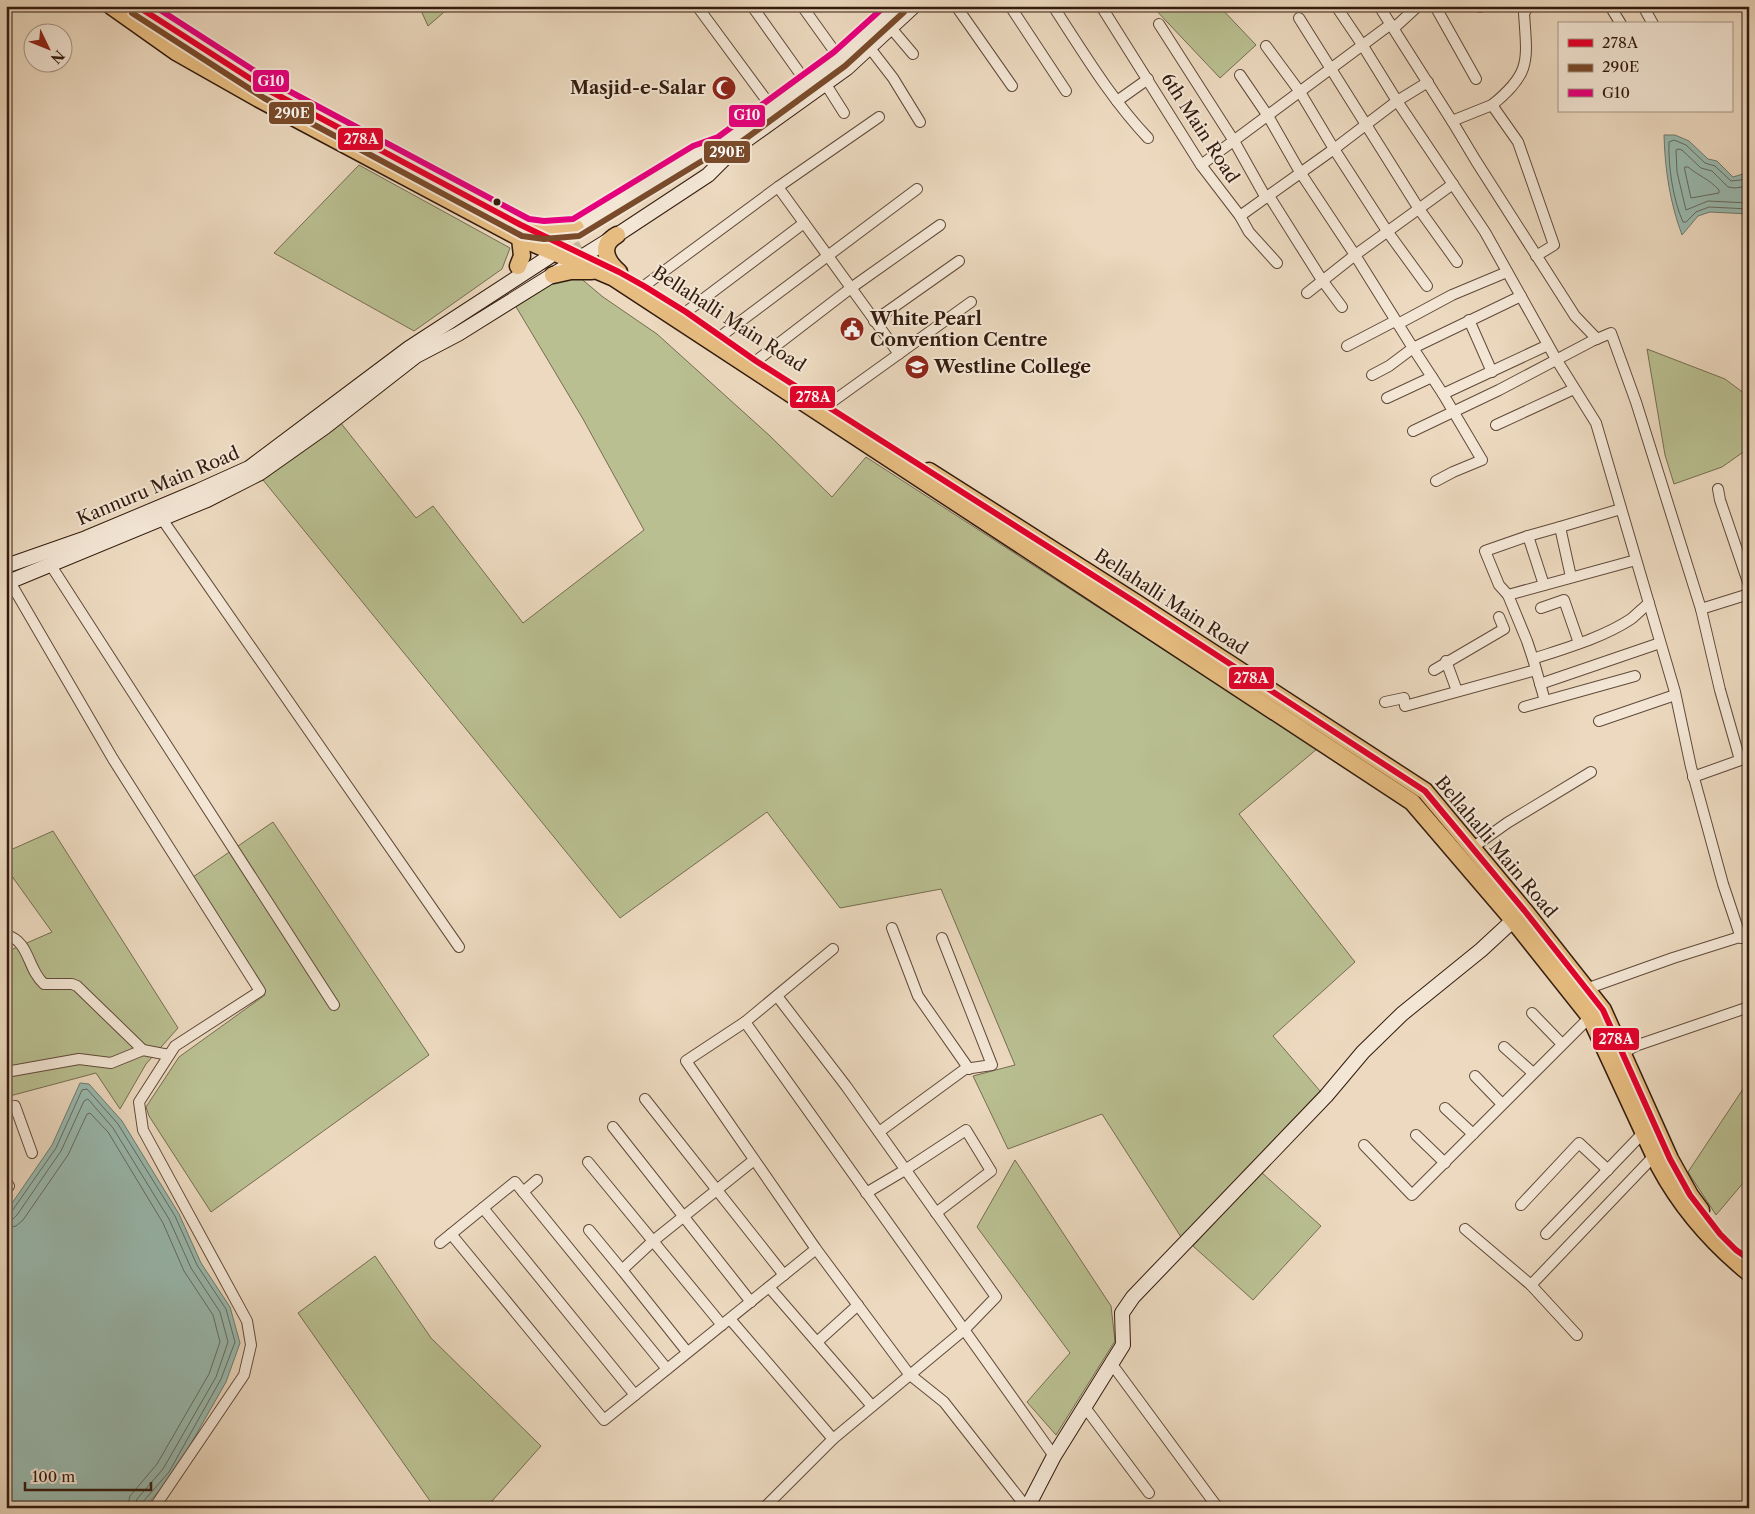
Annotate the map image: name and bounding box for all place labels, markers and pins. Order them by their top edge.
mosque icon: Masjid-e-Salar [711,75,737,101]
place label: Masjid-e-Salar [570,77,706,99]
unlabelled marker [492,197,502,207]
place label: White Pearl Convention Centre [869,308,1048,351]
public building icon: White Pearl Convention Centre [839,316,865,342]
school or university icon: Westline College [904,354,930,380]
place label: Westline College [933,356,1091,378]

